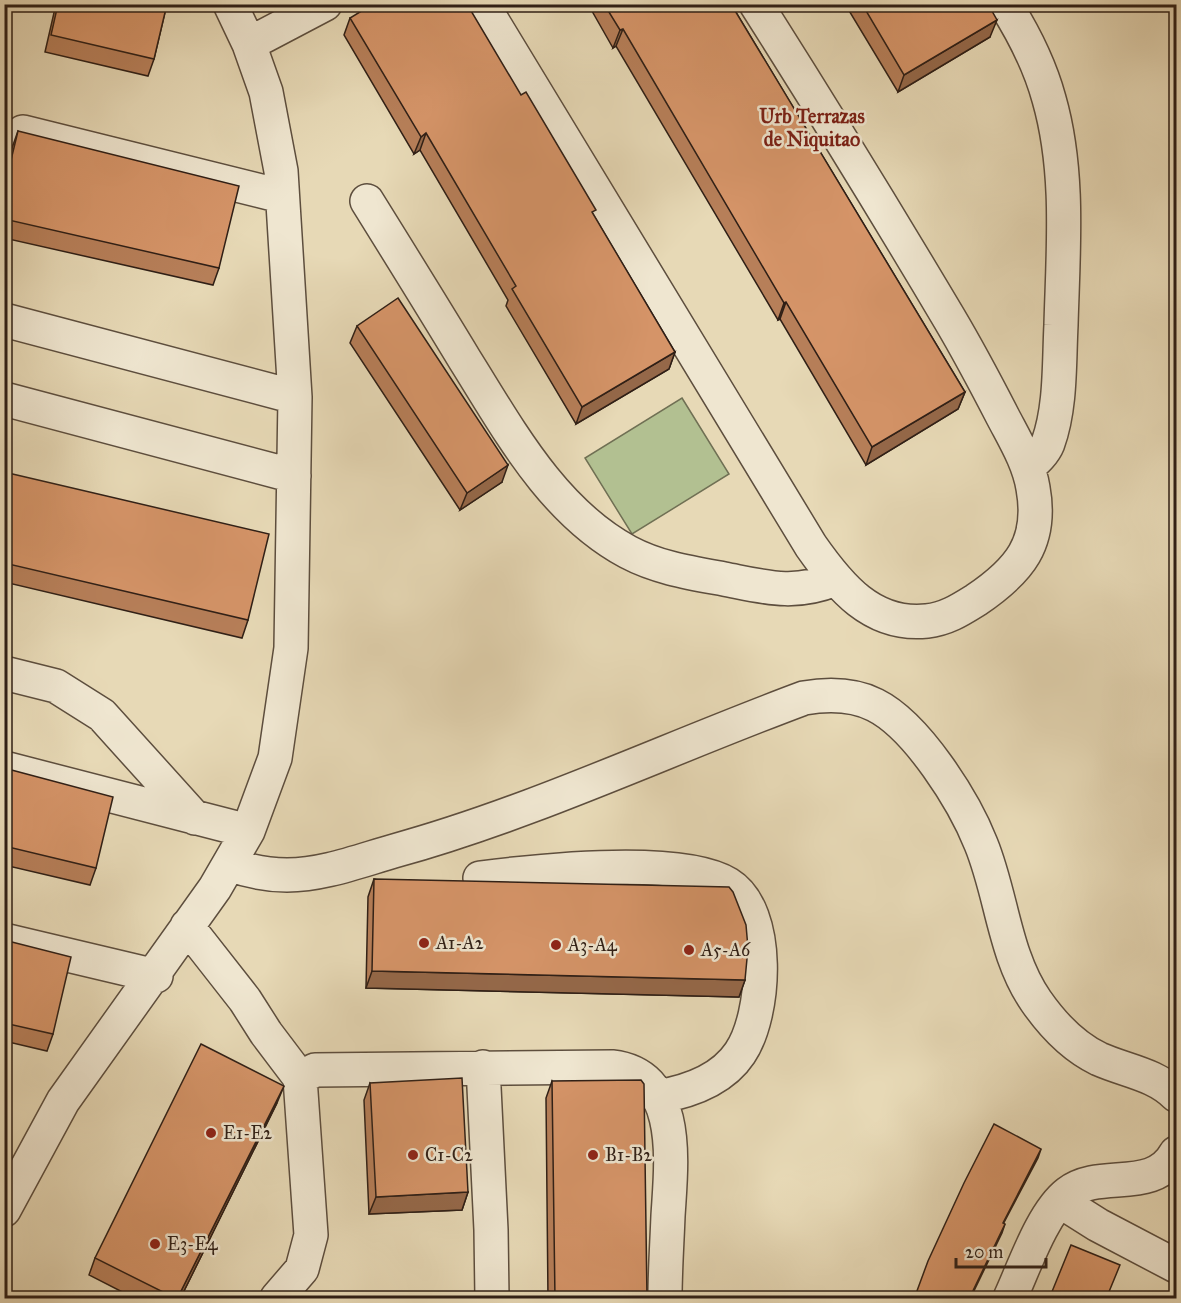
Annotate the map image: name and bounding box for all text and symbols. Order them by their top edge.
district label: Urb Terrazas de Niquitao [759,104,866,152]
place label: A1-A2 [435,932,484,954]
place label: A3-A4 [567,934,618,956]
marker: A1-A2 [417,936,431,950]
marker: A3-A4 [549,938,563,952]
place label: A5-A6 [700,939,751,961]
marker: A5-A6 [682,943,696,957]
place label: E1-E2 [223,1122,272,1144]
marker: E1-E2 [204,1126,218,1140]
place label: C1-C2 [425,1144,473,1166]
place label: B1-B2 [605,1144,652,1166]
marker: C1-C2 [406,1148,420,1162]
marker: B1-B2 [586,1148,600,1162]
scale bar [956,1231,1046,1269]
place label: E3-E4 [167,1233,218,1255]
marker: E3-E4 [148,1237,162,1251]
text: 20 m [965,1241,1003,1263]

